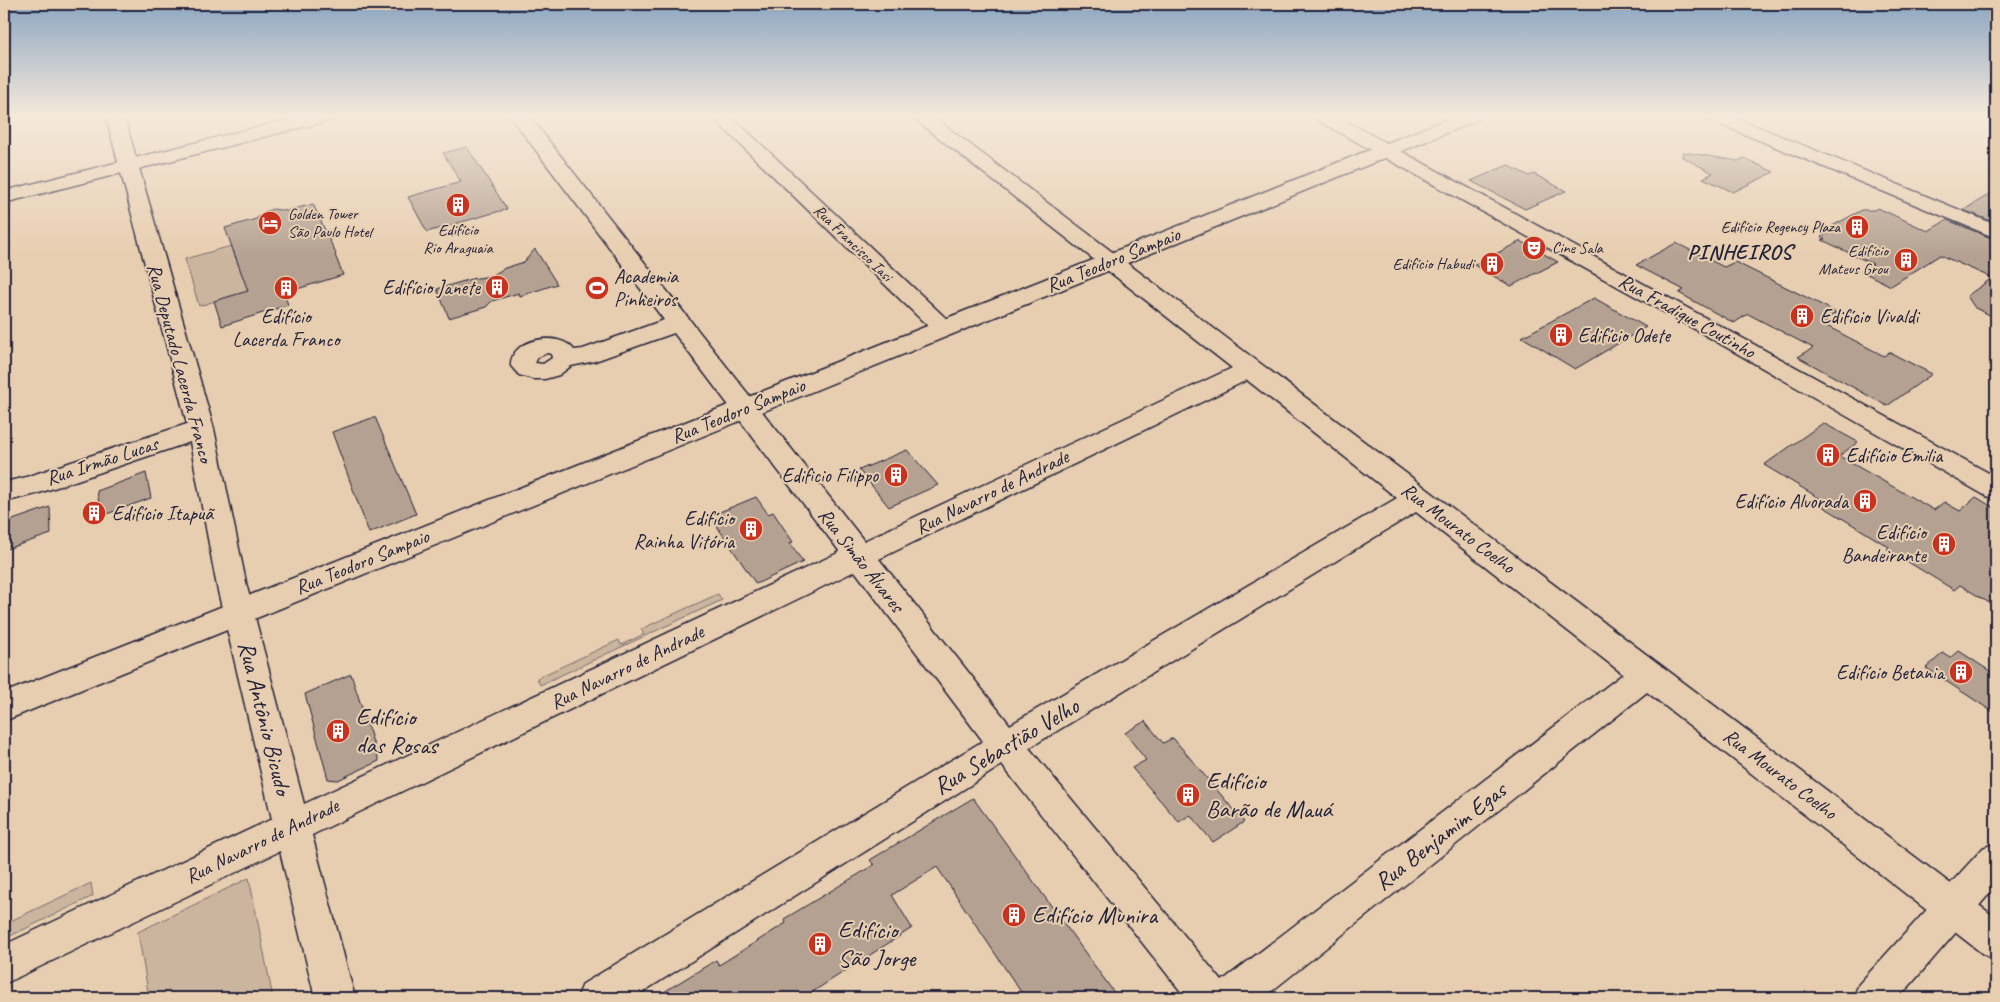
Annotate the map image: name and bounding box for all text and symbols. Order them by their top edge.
building icon: Edifício Rio Araguaia [445,192,471,218]
street label: Rua Francisco Iasi [809,200,898,287]
place label: Golden Tower São Paulo Hotel [288,204,375,242]
hotel icon: Golden Tower São Paulo Hotel [257,210,283,236]
building icon: Edifício Regency Plaza [1844,214,1870,240]
place label: Edifício Regency Plaza [1721,217,1842,237]
place label: Edifício Rio Araguaia [423,220,494,258]
street label: Rua Teodoro Sampaio [1042,221,1184,298]
theatre icon: Cine Sala [1521,235,1547,261]
place label: Cine Sala [1552,238,1604,258]
district label: PINHEIROS [1688,239,1796,265]
place label: Edifício Mateus Grou [1819,241,1890,279]
building icon: Edifício Mateus Grou [1893,247,1919,273]
building icon: Edifício Habudi [1479,251,1505,277]
place label: Edifício Habudi [1393,254,1476,274]
street label: Rua Deputado Lacerda Franco [141,261,219,467]
place label: Academia Pinheiros [614,264,679,312]
street label: Rua Fradique Coutinho [1614,268,1760,364]
building icon: Edifício Janete [484,274,510,300]
building icon: Edifício Lacerda Franco [273,275,299,301]
place label: Edifício Janete [383,275,481,300]
sports icon: Academia Pinheiros [584,275,610,301]
building icon: Edifício Vivaldi [1789,303,1815,329]
place label: Edifício Lacerda Franco [232,304,342,352]
place label: Edifício Vivaldi [1820,304,1921,329]
building icon: Edifício Odete [1548,322,1574,348]
place label: Edifício Odete [1578,323,1671,348]
street label: Rua Teodoro Sampaio [667,372,809,449]
street label: Rua Irmão Lucas [43,430,163,491]
building icon: Edifício Emilia [1815,442,1841,468]
street label: Rua Navarro de Andrade [911,443,1074,540]
place label: Edifício Emilia [1846,443,1944,468]
building icon: Edificio Filippo [883,462,909,488]
place label: Edificio Filippo [782,463,879,488]
street label: Rua Mourato Coelho [1396,477,1520,579]
building icon: Edifício Alvorada [1852,488,1878,514]
place label: Edifício Alvorada [1735,489,1850,514]
building icon: Edifício Itapuã [81,500,107,526]
place label: Edifício Itapuã [112,501,215,526]
street label: Rua Simão Álvares [813,503,911,619]
place label: Edifício Rainha Vitória [634,506,736,554]
building icon: Edifício Rainha Vitória [738,516,764,542]
place label: Edifício Bandeirante [1842,520,1928,568]
street label: Rua Teodoro Sampaio [291,523,433,600]
building icon: Edifício Bandeirante [1931,531,1957,557]
street label: Rua Navarro de Andrade [546,618,709,715]
street label: Rua Antônio Bicudo [231,638,299,800]
building icon: Edifício Betania [1948,659,1974,685]
place label: Edifício Betania [1836,660,1946,685]
street label: Rua Sebastião Velho [928,690,1085,801]
place label: Edifício das Rosas [356,702,440,760]
building icon: Edifício das Rosas [325,718,351,744]
street label: Rua Mourato Coelho [1718,723,1842,825]
place label: Edifício Barão de Mauá [1206,766,1334,824]
street label: Rua Benjamim Egas [1368,774,1513,897]
building icon: Edifício Barão de Mauá [1175,782,1201,808]
street label: Rua Navarro de Andrade [181,792,344,889]
place label: Edifício Munira [1032,900,1158,930]
building icon: Edifício Munira [1001,902,1027,928]
place label: Edifício São Jorge [838,915,917,973]
building icon: Edifício São Jorge [807,931,833,957]

